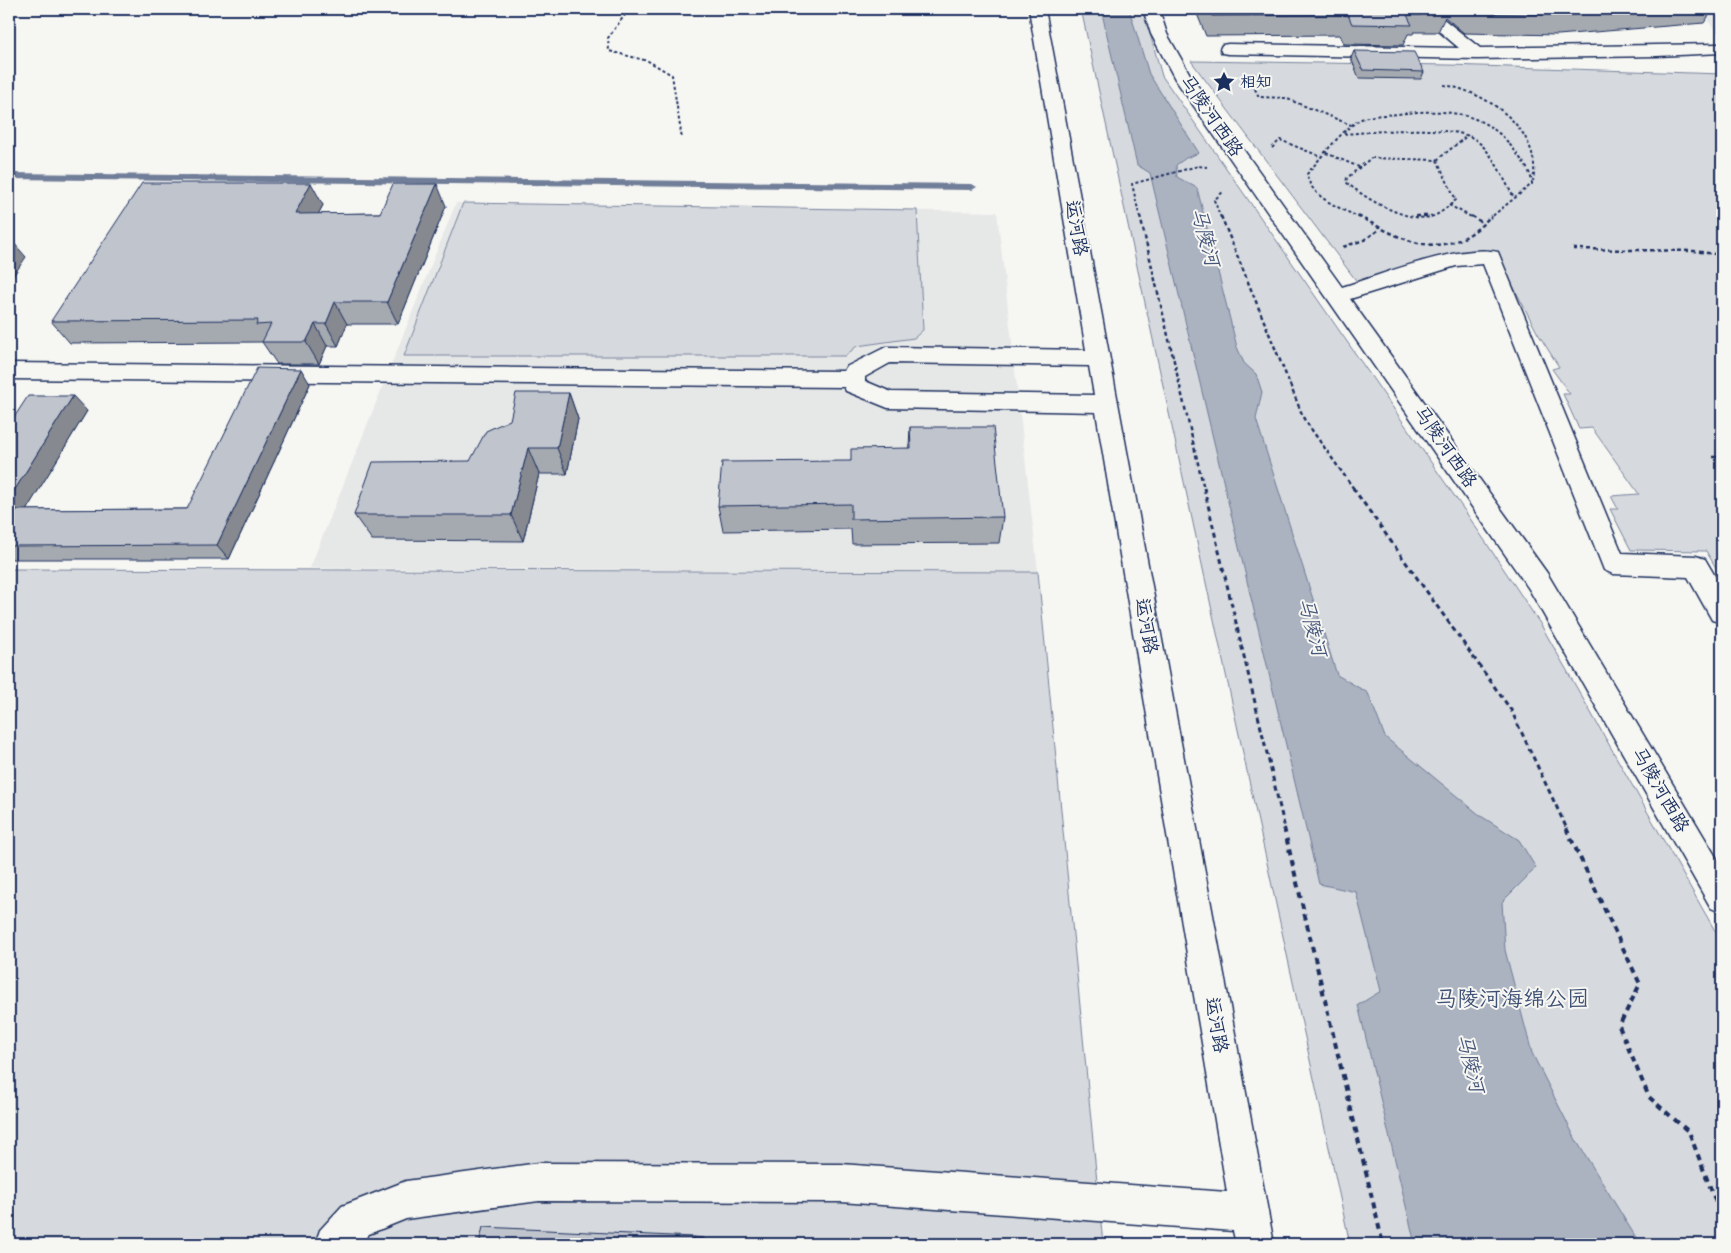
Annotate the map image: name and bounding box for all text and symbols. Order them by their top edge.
street label: 马陵河西路 [1173,69,1249,163]
place icon: 相知 [1211,69,1237,95]
place label: 相知 [1240,71,1272,93]
street label: 运河路 [1058,198,1094,258]
water label: 马陵河 [1184,204,1227,272]
street label: 马陵河西路 [1407,400,1483,494]
water label: 马陵河 [1291,594,1334,662]
street label: 运河路 [1128,596,1164,656]
street label: 马陵河西路 [1625,742,1695,838]
park label: 马陵河海绵公园 [1435,984,1589,1015]
street label: 运河路 [1198,995,1234,1055]
water label: 马陵河 [1449,1031,1492,1098]

